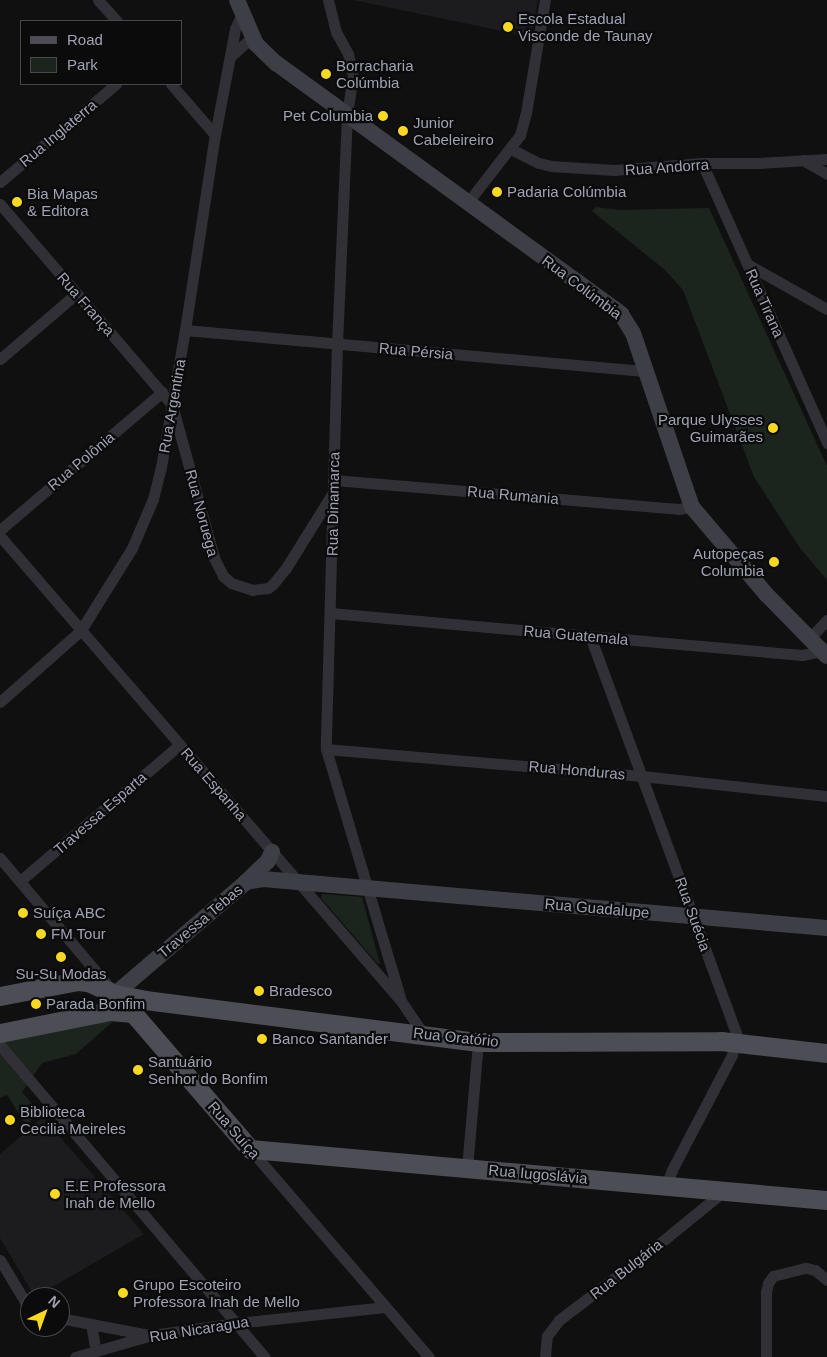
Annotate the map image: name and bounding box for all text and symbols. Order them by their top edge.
place label: Escola Estadual Visconde de Taunay [518,9,653,44]
legend [20,20,182,85]
marker: Escola Estadual Visconde de Taunay [502,21,514,33]
text: Road [67,31,103,48]
text: Park [67,56,98,73]
place label: Borracharia Colúmbia [336,56,414,91]
marker: Borracharia Colúmbia [320,68,332,80]
street label: Rua Inglaterra [16,96,100,170]
place label: Pet Columbia [283,107,373,125]
marker: Pet Columbia [377,110,389,122]
place label: Junior Cabeleireiro [413,113,494,148]
marker: Junior Cabeleireiro [397,125,409,137]
street label: Rua Andorra [624,155,710,179]
place label: Padaria Colúmbia [507,183,626,201]
place label: Bia Mapas & Editora [27,184,98,219]
marker: Padaria Colúmbia [491,186,503,198]
marker: Bia Mapas & Editora [11,196,23,208]
street label: Rua Colúmbia [539,251,625,323]
street label: Rua Tirana [742,266,788,340]
street label: Rua França [54,269,118,339]
street label: Rua Pérsia [378,339,454,363]
street label: Rua Argentina [155,357,189,455]
place label: Parque Ulysses Guimarães [658,410,763,445]
marker: Parque Ulysses Guimarães [767,422,779,434]
street label: Rua Polônia [44,428,118,494]
street label: Rua Dinamarca [323,452,343,556]
street label: Rua Noruega [182,468,222,558]
street label: Rua Rumania [467,482,559,508]
place label: Autopeças Columbia [693,544,764,579]
marker: Autopeças Columbia [768,556,780,568]
street label: Rua Guatemala [523,621,629,649]
street label: Rua Espanha [177,744,251,824]
street label: Rua Honduras [528,757,626,783]
street label: Travessa Esparta [50,768,150,858]
street label: Rua Suécia [671,874,715,954]
street label: Travessa Tebas [154,880,246,962]
street label: Rua Guadalupe [544,894,650,922]
place label: Suíça ABC [33,904,106,922]
marker: Suíça ABC [17,907,29,919]
place label: FM Tour [51,925,106,943]
marker: FM Tour [35,928,47,940]
marker: Su-Su Modas [55,951,67,963]
place label: Su-Su Modas [16,965,106,983]
place label: Bradesco [269,982,332,1000]
marker: Bradesco [253,985,265,997]
place label: Parada Bonfim [46,995,145,1013]
marker: Parada Bonfim [30,998,42,1010]
street label: Rua Oratório [412,1024,500,1050]
place label: Banco Santander [272,1030,388,1048]
marker: Banco Santander [256,1033,268,1045]
place label: Santuário Senhor do Bonfim [148,1052,268,1087]
marker: Santuário Senhor do Bonfim [132,1064,144,1076]
street label: Rua Suíça [204,1098,264,1162]
place label: Biblioteca Cecilia Meireles [20,1102,126,1137]
marker: Biblioteca Cecilia Meireles [4,1114,16,1126]
street label: Rua Iugoslávia [488,1161,588,1187]
place label: E.E Professora Inah de Mello [65,1176,166,1211]
marker: E.E Professora Inah de Mello [49,1188,61,1200]
street label: Rua Bulgária [586,1235,666,1303]
place label: Grupo Escoteiro Professora Inah de Mello [133,1275,300,1310]
north arrow [20,1287,70,1337]
marker: Grupo Escoteiro Professora Inah de Mello [117,1287,129,1299]
text: N [45,1292,63,1311]
street label: Rua Nicaragua [148,1312,250,1346]

